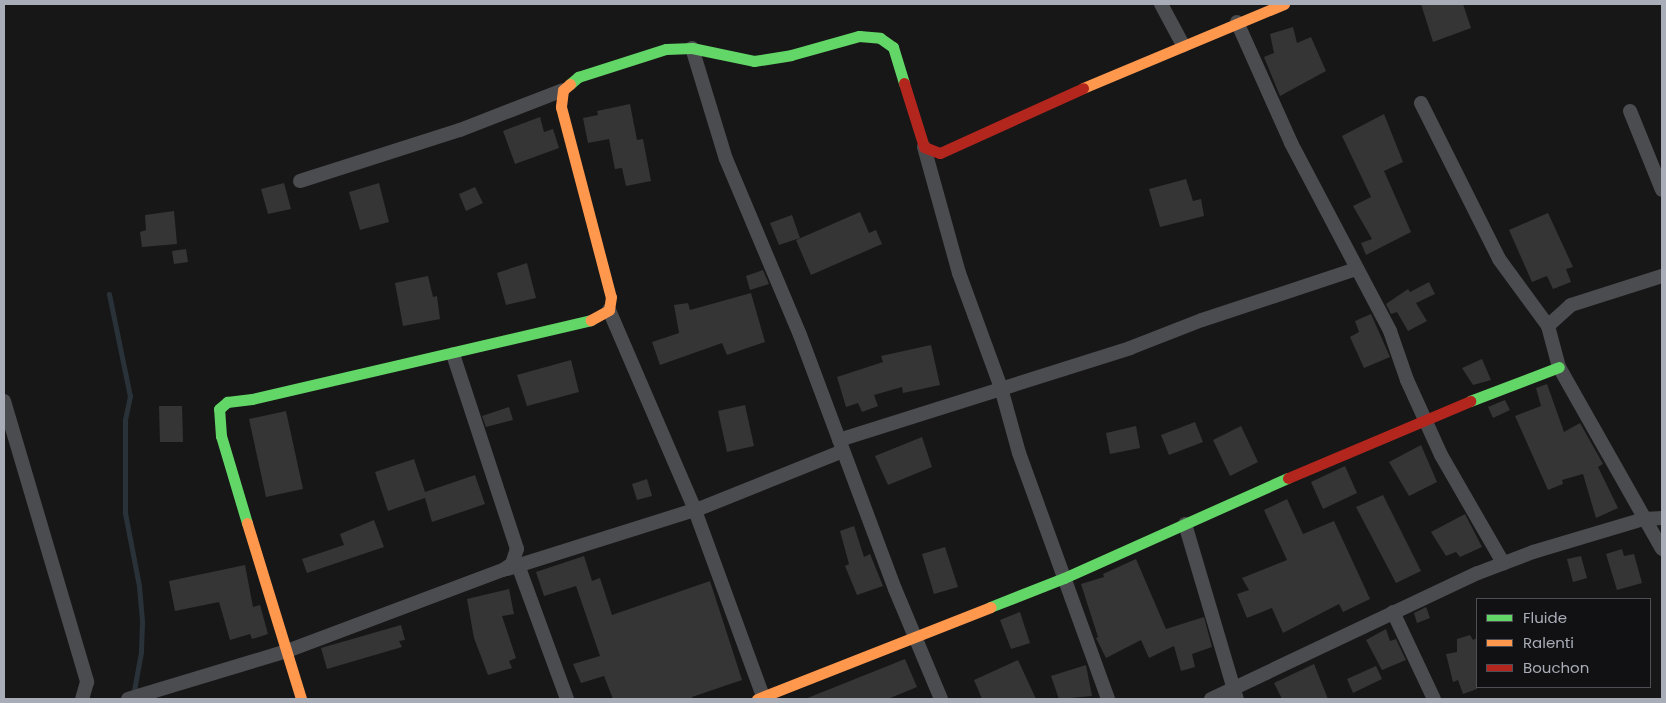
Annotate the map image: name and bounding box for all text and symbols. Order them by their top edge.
legend [1476,598,1651,688]
text: Fluide [1523,607,1567,628]
text: Ralenti [1523,632,1574,653]
text: Bouchon [1523,657,1589,678]

